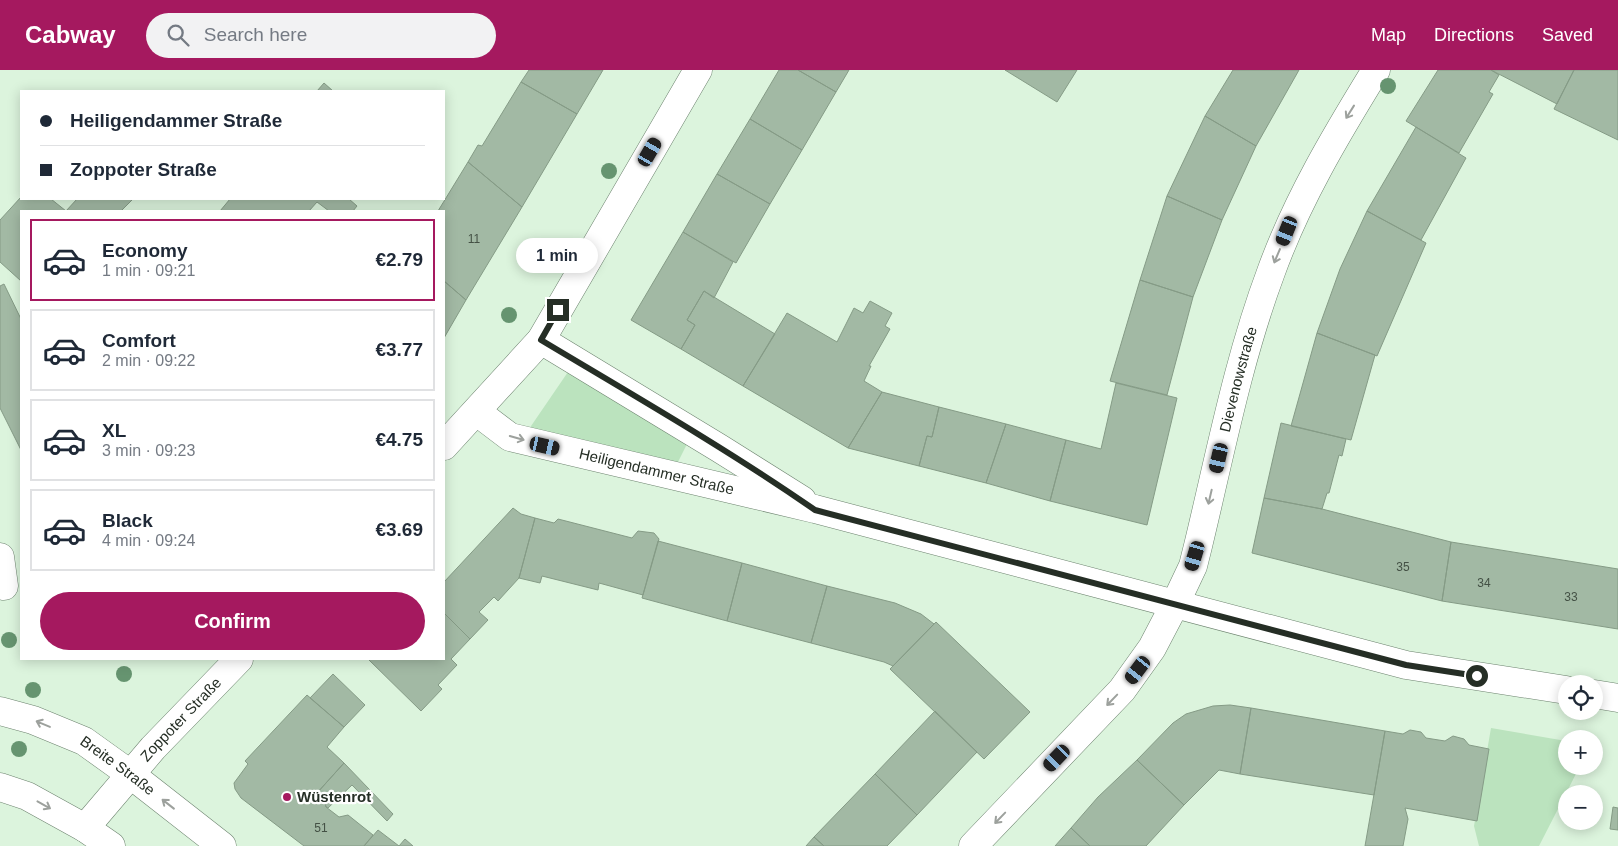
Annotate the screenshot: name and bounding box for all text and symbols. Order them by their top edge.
search box [146,13,496,58]
text: Cabway [25,21,116,48]
icon: search [164,21,192,49]
text: Search here [204,24,307,45]
text: Map [1371,25,1406,45]
text: Directions [1434,25,1514,45]
text: Saved [1542,25,1593,45]
one-way arrow [1345,104,1355,118]
text: Heiligendammer Straße [70,110,282,131]
car [636,135,663,169]
text: Zoppoter Straße [70,159,217,180]
car [1274,214,1299,248]
house number: 11 [468,232,481,246]
icon: car [42,238,87,283]
callout: 1 min [517,238,599,272]
text: Economy [102,240,188,261]
text: 1 min [536,247,578,264]
one-way arrow [1271,248,1281,263]
text: €2.79 [375,249,423,270]
text: 1 min · 09:21 [102,262,195,279]
route end [547,299,569,321]
street label: Dievenowstraße [1216,325,1260,434]
icon: car [42,328,87,373]
text: Comfort [102,330,176,351]
text: €3.77 [375,339,423,360]
text: 2 min · 09:22 [102,352,195,369]
icon: car [42,418,87,463]
text: XL [102,420,126,441]
text: €4.75 [375,429,423,450]
one-way arrow [509,434,525,444]
car [528,435,561,457]
text: 3 min · 09:23 [102,442,195,459]
car [1208,442,1229,474]
street label: Heiligendammer Straße [578,445,736,498]
one-way arrow [1205,488,1214,504]
icon: car [42,508,87,553]
text: Black [102,510,153,531]
text: €3.69 [375,519,423,540]
text: 4 min · 09:24 [102,532,195,549]
car [1183,539,1206,573]
house number: 35 [1396,560,1410,574]
house number: 34 [1477,576,1491,590]
house number: 33 [1564,590,1578,604]
button: Confirm [40,592,425,650]
car [1122,654,1153,686]
route start [1466,665,1488,687]
street label: Zoppoter Straße [137,674,225,764]
map controls [1558,675,1603,830]
button: locate [1558,675,1603,720]
one-way arrow [1106,694,1118,707]
one-way arrow [35,719,50,728]
button: + [1558,730,1603,775]
street label: Breite Straße [77,732,159,798]
car [1041,742,1072,774]
button: − [1558,785,1603,830]
place label: Wüstenrot [297,788,371,805]
marker: Wüstenrot [281,791,293,803]
one-way arrow [162,798,175,809]
one-way arrow [36,800,51,810]
one-way arrow [994,811,1006,824]
house number: 51 [314,821,328,835]

